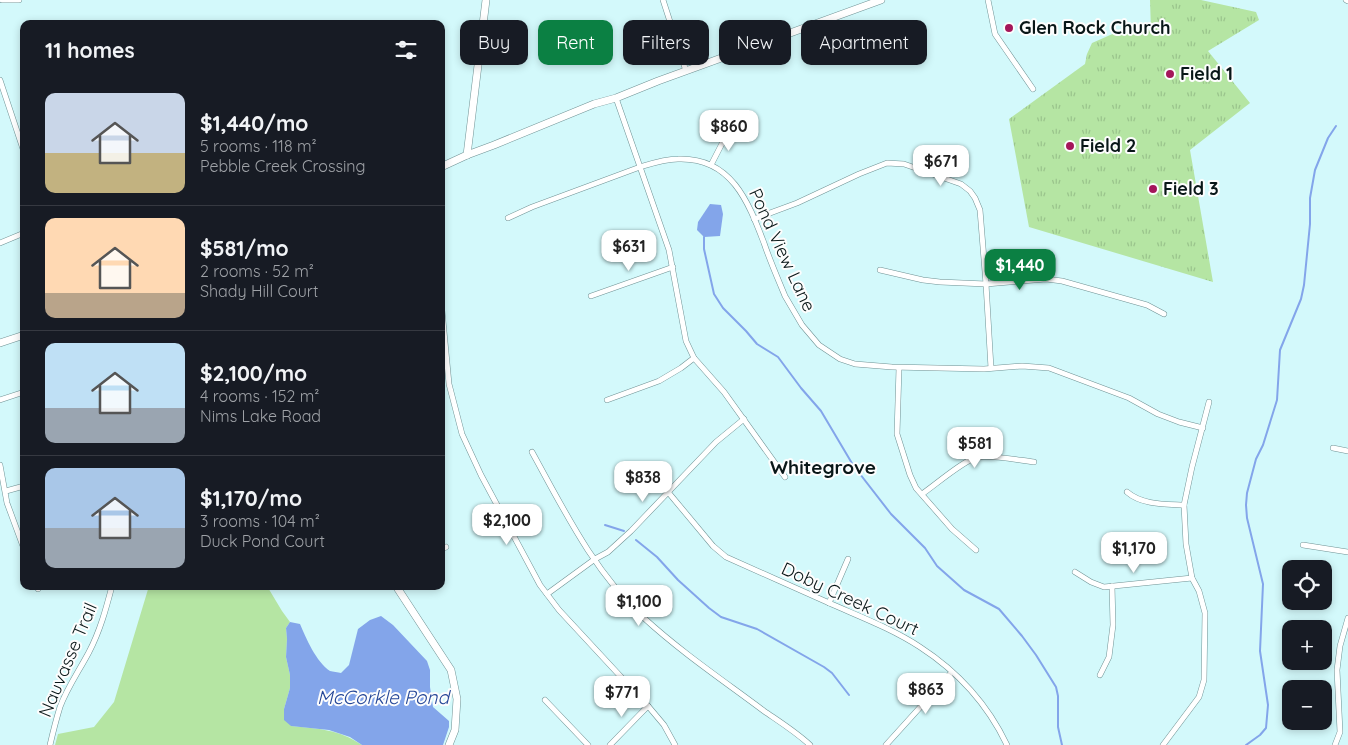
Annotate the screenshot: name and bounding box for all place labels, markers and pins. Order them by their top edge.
place label: Glen Rock Church [1019,16,1170,39]
marker: Glen Rock Church [1003,22,1015,34]
place label: Field 1 [1180,62,1233,85]
marker: Field 1 [1164,68,1176,80]
pin: $860 [699,110,759,152]
place label: Field 2 [1080,134,1136,157]
marker: Field 2 [1064,140,1076,152]
pin: $671 [911,144,971,187]
place label: Field 3 [1163,177,1219,200]
marker: Field 3 [1147,183,1159,195]
pin: $631 [599,230,659,272]
pin: $1,440 [979,248,1061,291]
pin: $581 [945,426,1005,469]
pin: $838 [613,460,673,503]
pin: $2,100 [466,504,548,546]
pin: $1,170 [1093,532,1175,574]
pin: $1,100 [598,584,680,627]
pin: $863 [896,672,956,715]
pin: $771 [592,676,652,718]

